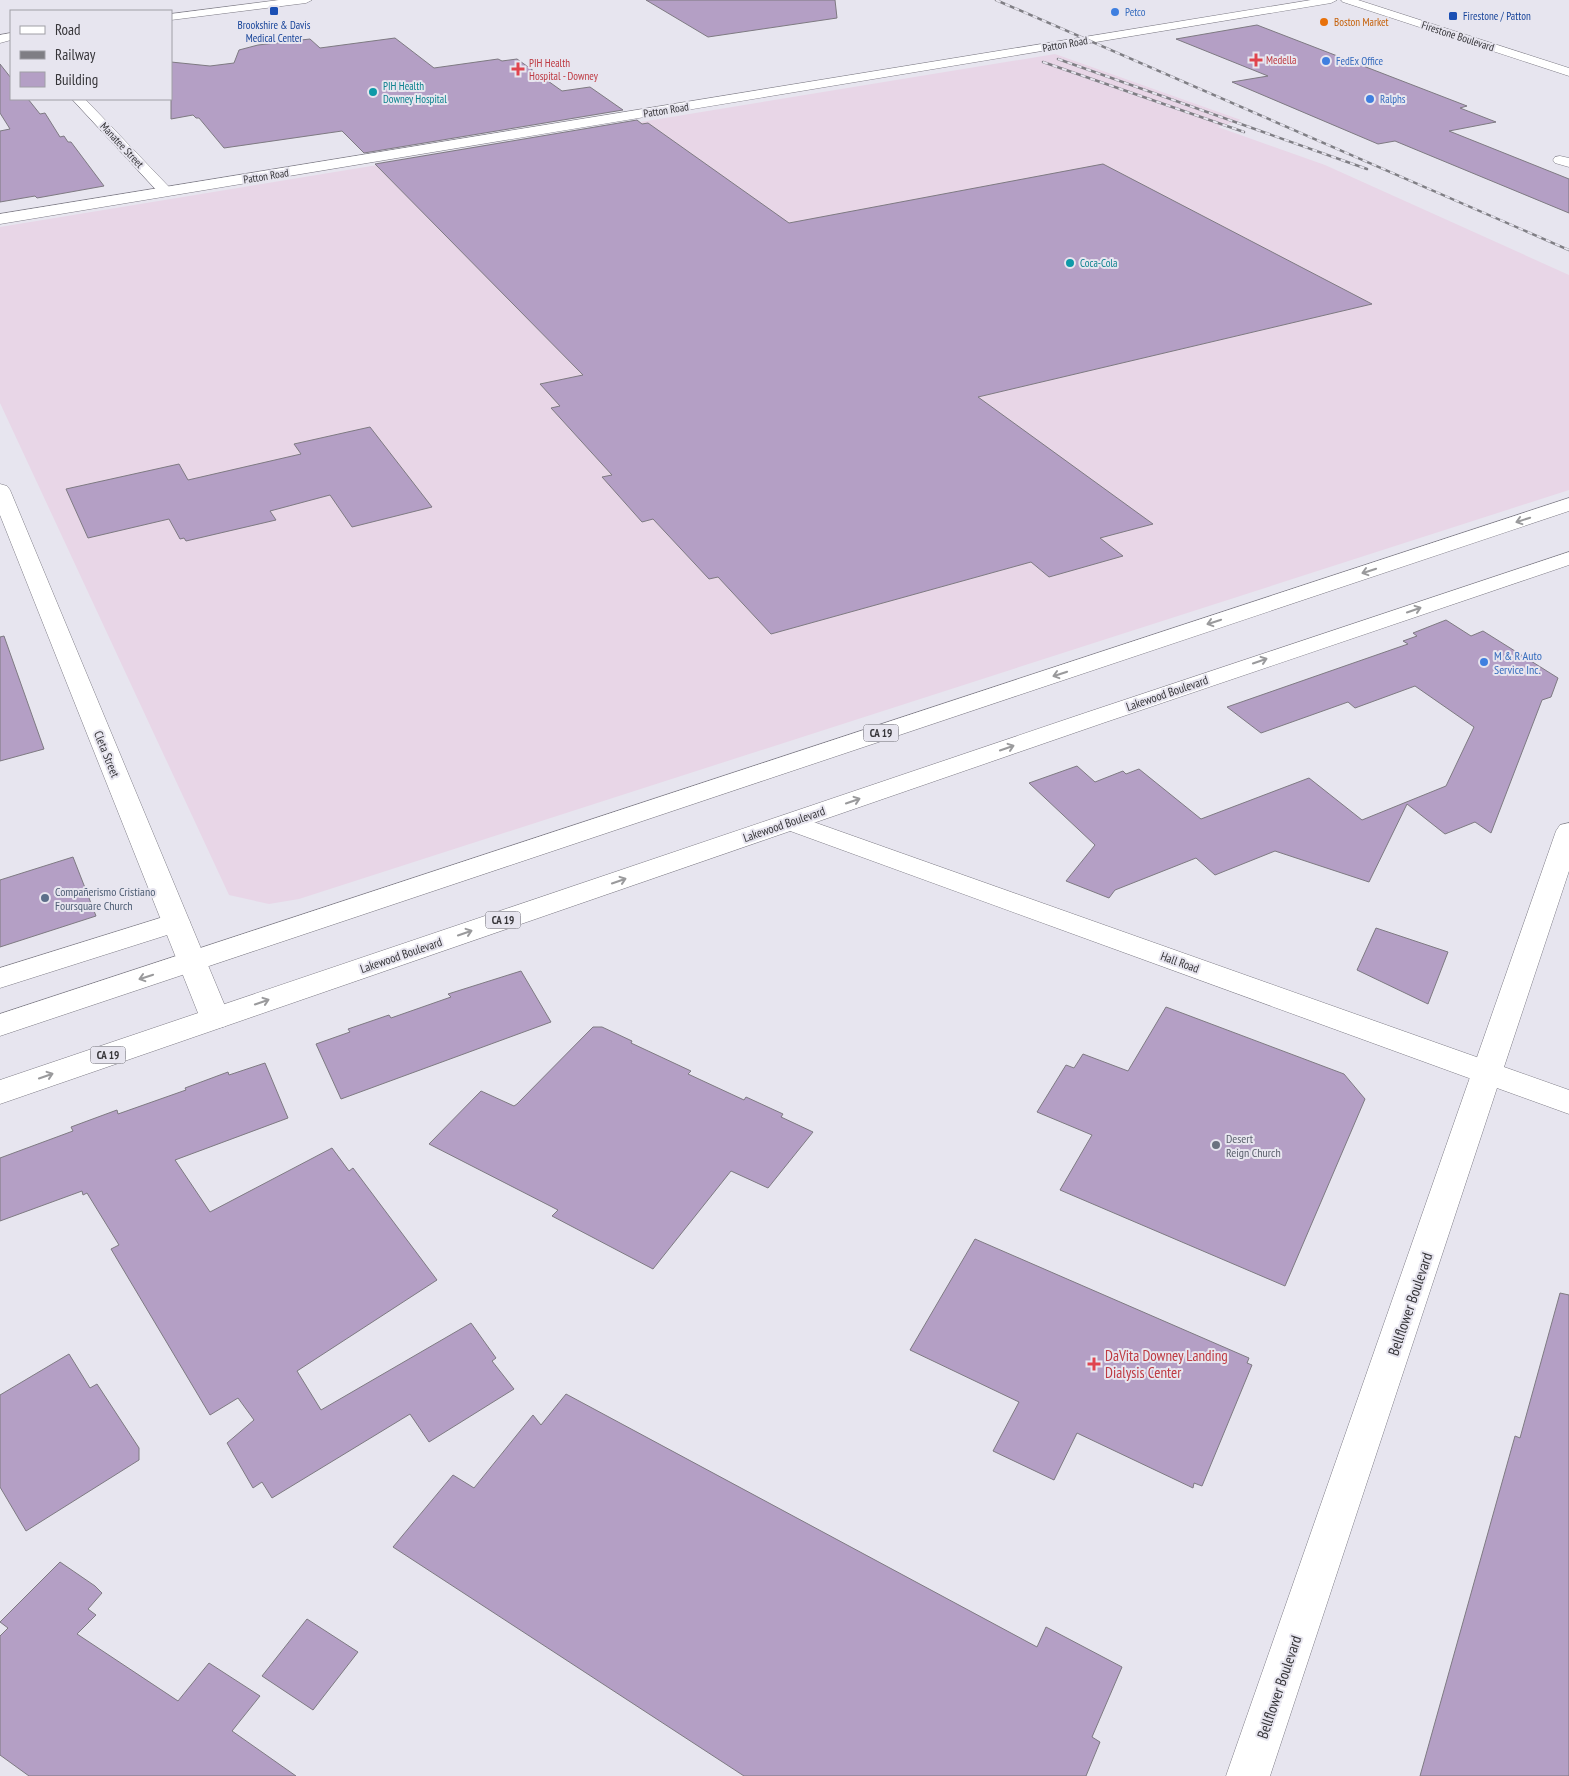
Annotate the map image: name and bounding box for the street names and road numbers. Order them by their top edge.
street label: Firestone Boulevard [1420,18,1496,54]
street label: Patton Road [1041,33,1089,55]
street label: Patton Road [642,99,690,120]
street label: Manatee Street [97,119,147,171]
street label: Patton Road [242,165,290,186]
street label: Lakewood Boulevard [1124,672,1210,714]
road number: CA 19 [864,724,898,741]
street label: Cleta Street [91,729,123,780]
street label: Lakewood Boulevard [741,803,827,845]
road number: CA 19 [486,912,520,928]
street label: Lakewood Boulevard [358,934,444,976]
street label: Hall Road [1159,948,1201,976]
road number: CA 19 [90,1046,126,1064]
street label: Bellflower Boulevard [1383,1250,1437,1358]
street label: Bellflower Boulevard [1252,1633,1306,1741]

